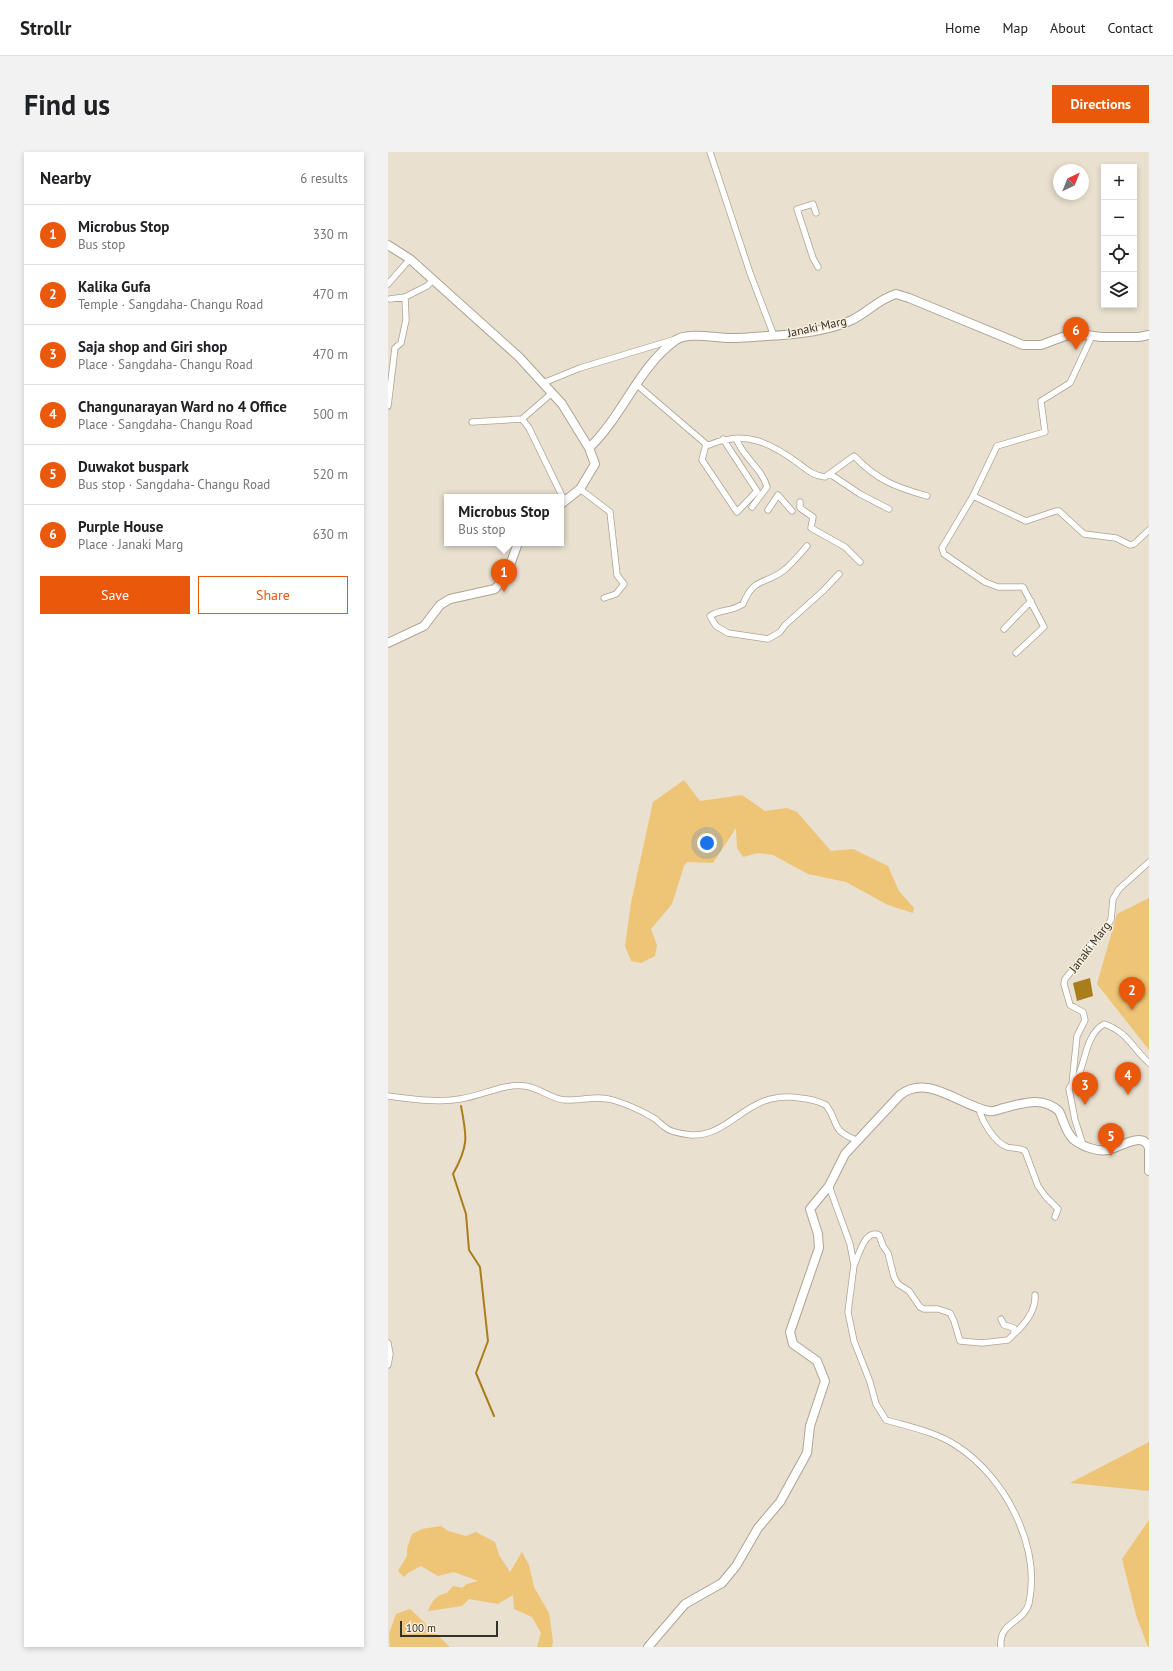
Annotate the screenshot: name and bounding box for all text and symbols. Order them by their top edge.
text: Strollr [20,16,71,40]
text: Home [945,19,980,37]
text: Map [1002,19,1028,37]
text: About [1050,19,1086,37]
text: Contact [1108,19,1153,37]
button: Directions [1052,85,1149,123]
text: Find us [24,86,110,123]
north arrow [1053,164,1089,200]
map controls [1101,164,1137,308]
button: + [1101,164,1137,200]
text: Nearby [40,167,91,189]
text: 6 results [300,170,348,187]
button: − [1101,200,1137,236]
text: Microbus Stop [78,217,169,236]
text: 1 [49,226,57,243]
text: 330 m [313,226,348,243]
text: Bus stop [78,236,125,253]
button: locate [1101,236,1137,272]
button: layers [1101,272,1137,308]
text: Kalika Gufa [78,277,151,296]
text: 2 [49,286,57,303]
text: 470 m [313,286,348,303]
text: Temple · Sangdaha- Changu Road [78,296,263,313]
street label: Janaki Marg [785,313,848,340]
pin: 6 [1063,317,1089,350]
text: Saja shop and Giri shop [78,337,227,356]
text: 3 [49,346,57,363]
text: 470 m [313,346,348,363]
text: Place · Sangdaha- Changu Road [78,356,253,373]
text: Changunarayan Ward no 4 Office [78,397,287,416]
text: 4 [49,406,57,423]
text: 500 m [313,406,348,423]
text: Place · Sangdaha- Changu Road [78,416,253,433]
text: Duwakot buspark [78,457,189,476]
text: 5 [49,466,57,483]
text: 520 m [313,466,348,483]
text: Bus stop · Sangdaha- Changu Road [78,476,270,493]
popup [444,494,564,546]
text: Microbus Stop [458,502,550,521]
text: Purple House [78,517,163,536]
text: Bus stop [458,521,506,538]
text: 6 [49,526,57,543]
text: 630 m [313,526,348,543]
text: Place · Janaki Marg [78,536,183,553]
pin: 1 [491,559,517,592]
button: Save [40,576,190,614]
button: Share [198,576,348,614]
your location [697,833,717,853]
street label: Janaki Marg [1065,918,1114,976]
pin: 2 [1119,977,1145,1010]
pin: 4 [1115,1062,1141,1095]
pin: 3 [1072,1072,1098,1105]
pin: 5 [1098,1123,1124,1156]
scale bar [400,1619,498,1638]
text: 100 m [406,1621,436,1635]

